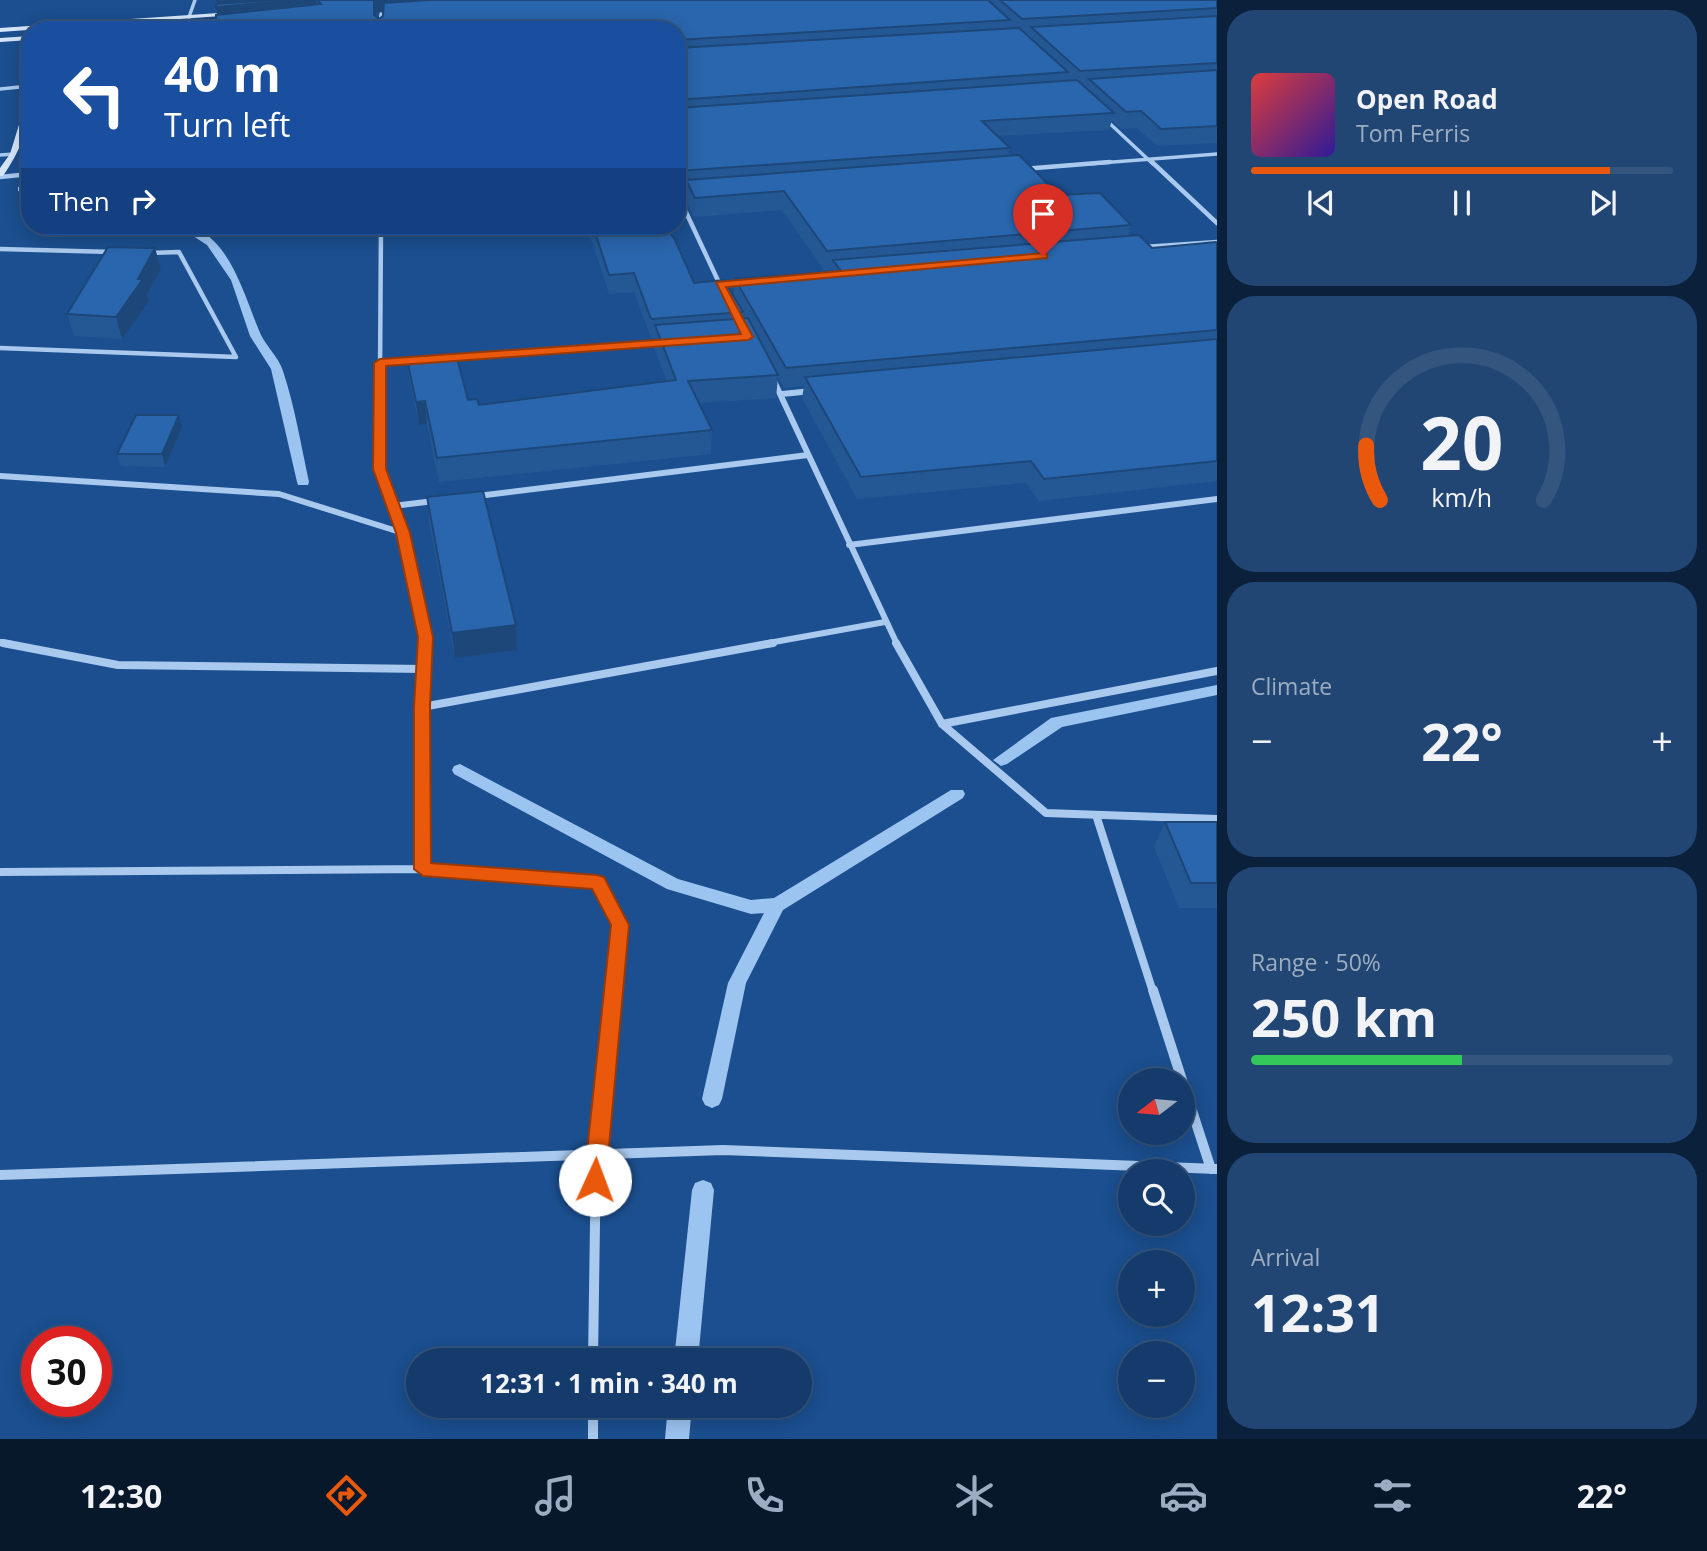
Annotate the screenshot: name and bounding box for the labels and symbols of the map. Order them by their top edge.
pin [1013,184,1073,256]
north arrow [1118,1068,1195,1144]
position arrow [558,1143,632,1217]
speed limit sign: 30 [21,1326,112,1417]

